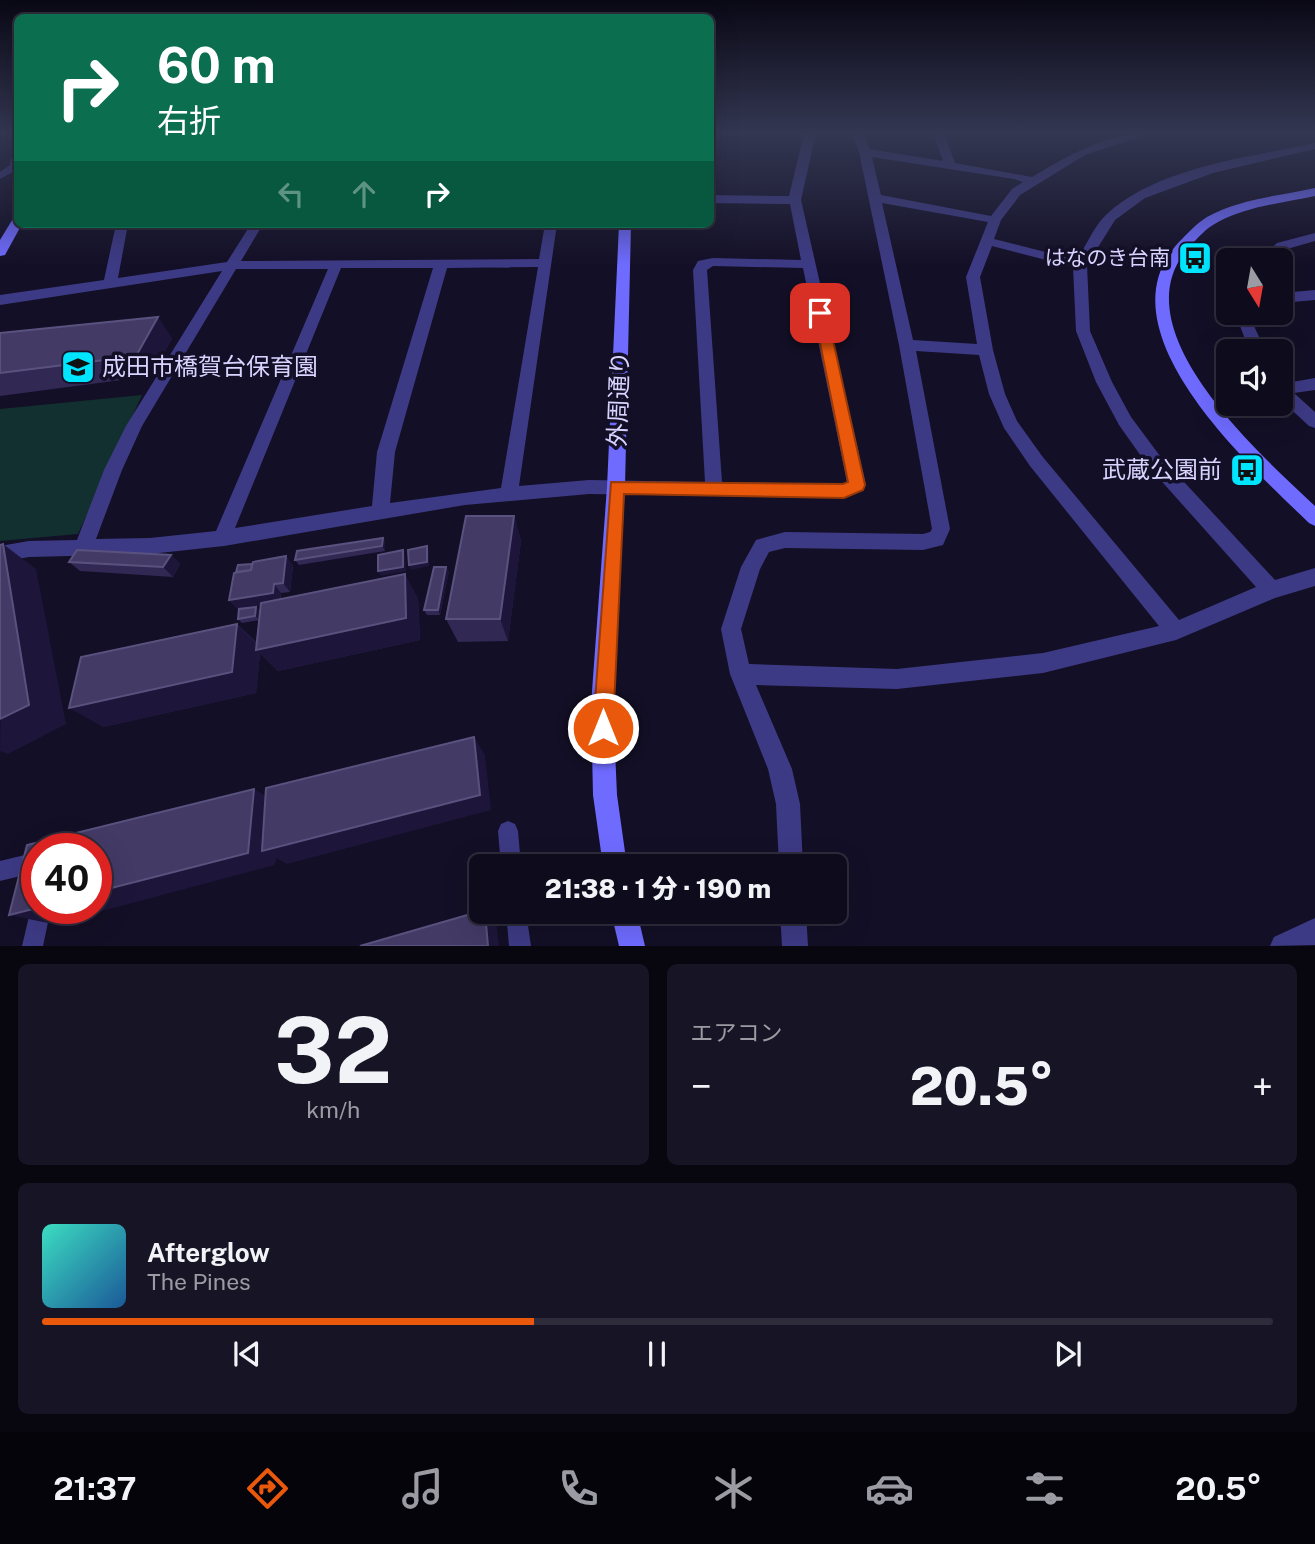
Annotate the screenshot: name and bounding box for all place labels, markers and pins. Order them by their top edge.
bus stop icon: はなのき台南 [1176,239,1214,277]
place label: はなのき台南 [1045,245,1170,270]
pin [790,283,850,343]
school or university icon: 成田市橋賀台保育園 [59,348,97,386]
place label: 成田市橋賀台保育園 [102,352,318,380]
bus stop icon: 武蔵公園前 [1228,451,1266,489]
place label: 武蔵公園前 [1102,455,1222,483]

